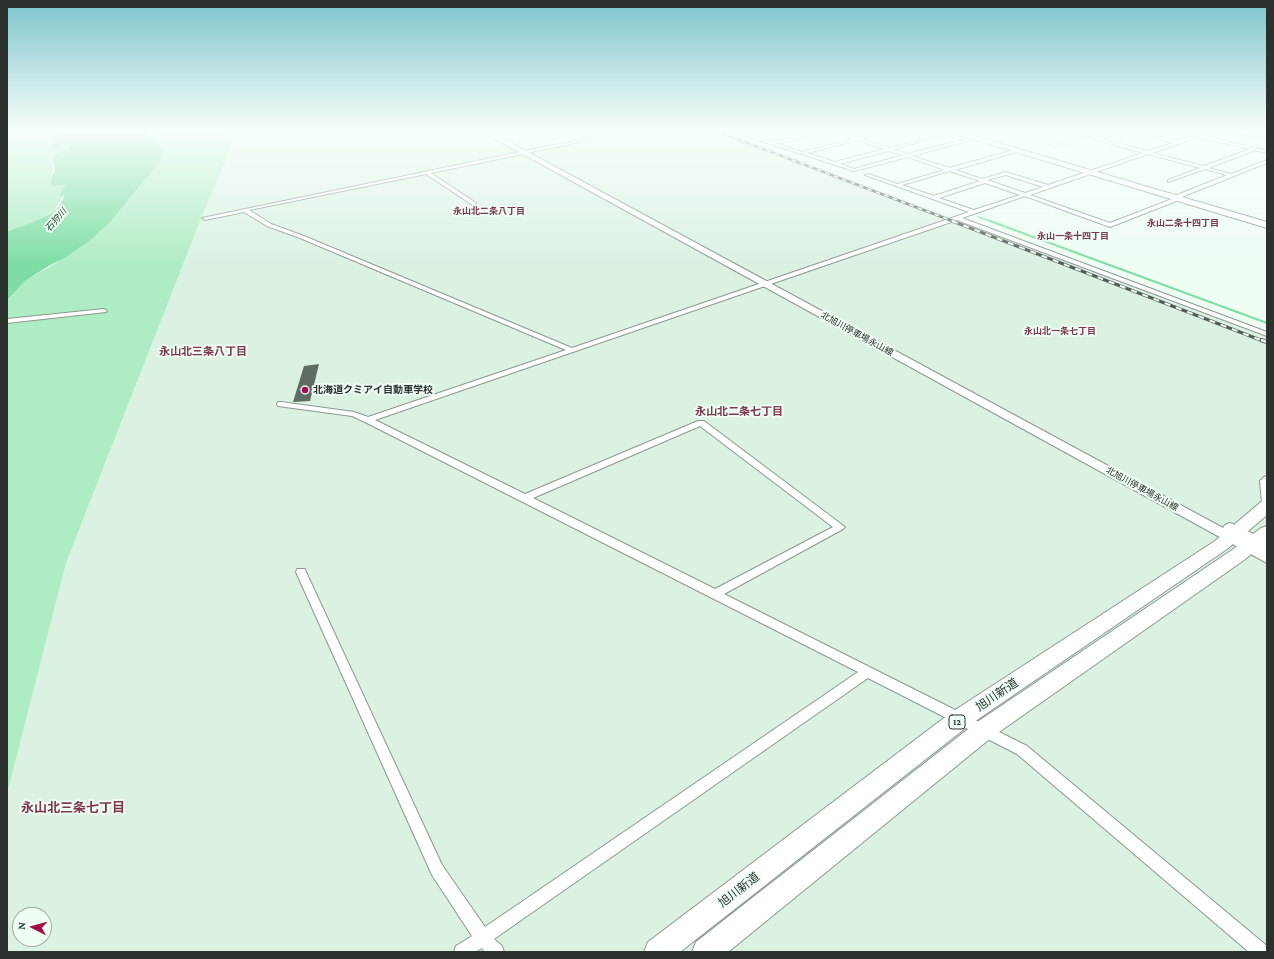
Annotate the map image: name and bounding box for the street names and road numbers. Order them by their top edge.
street label: 北旭川停車場永山線 [819,310,895,358]
street label: 北旭川停車場永山線 [1104,465,1180,513]
street label: 旭川新道 [973,676,1021,714]
road number: 12 [949,715,965,729]
street label: 旭川新道 [716,870,762,910]

